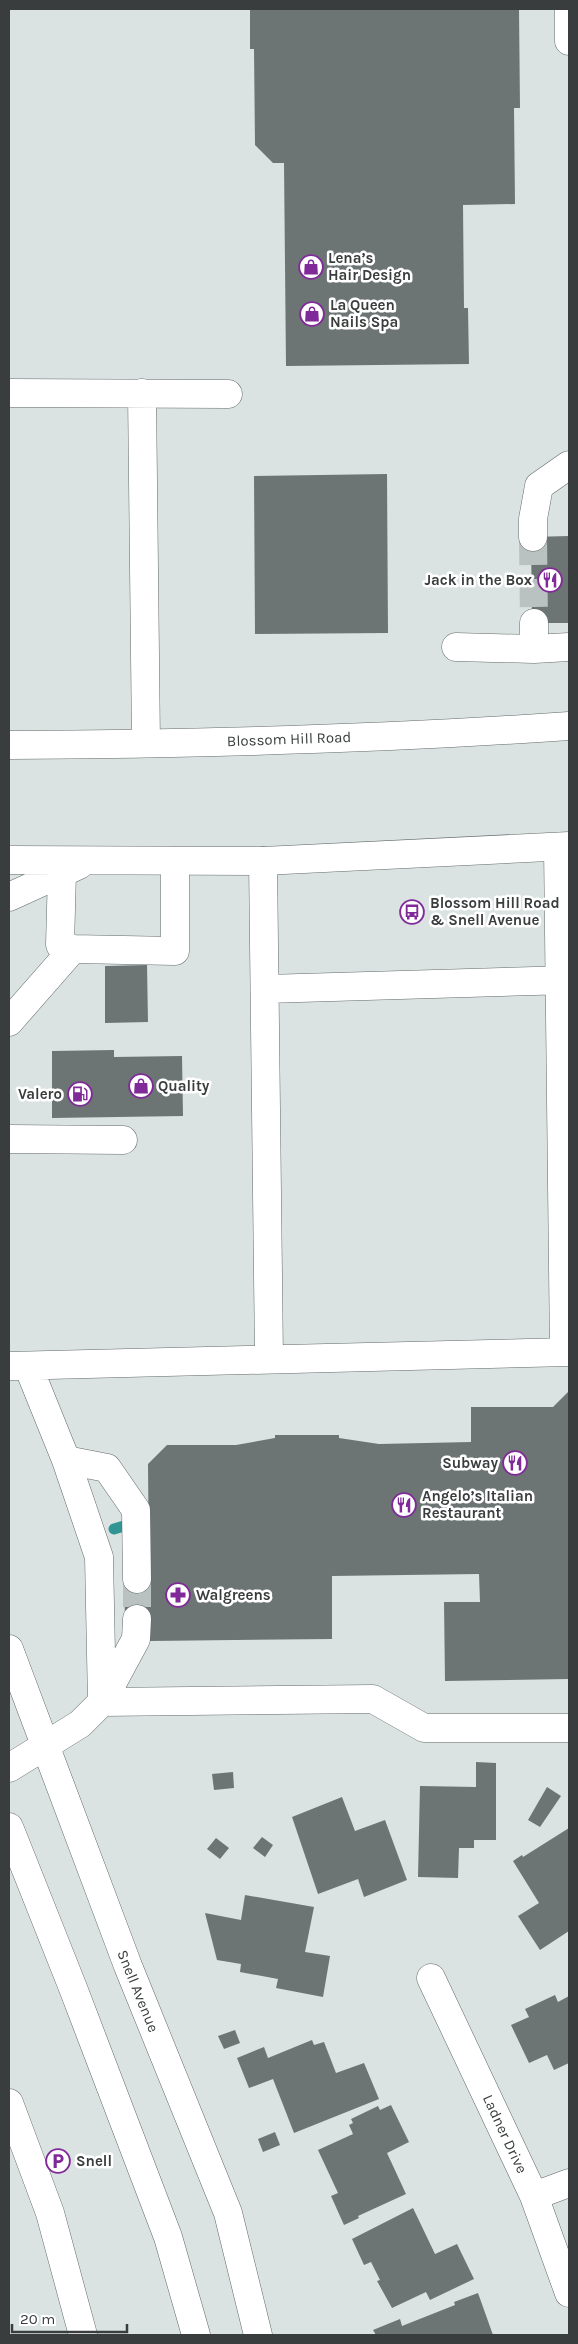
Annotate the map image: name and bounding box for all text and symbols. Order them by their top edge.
place label: Lena’s Hair Design [328,249,411,284]
shop icon: Lena’s Hair Design [298,254,324,280]
place label: La Queen Nails Spa [330,296,398,331]
shop icon: La Queen Nails Spa [299,301,325,327]
restaurant icon: Jack in the Box [537,567,563,593]
place label: Jack in the Box [424,571,533,589]
street label: Blossom Hill Road [227,728,351,750]
place label: Blossom Hill Road & Snell Avenue [430,894,560,929]
bus stop icon: Blossom Hill Road & Snell Avenue [399,899,425,925]
shop icon: Quality [128,1073,154,1099]
place label: Quality [158,1077,210,1095]
fuel station icon: Valero [67,1081,93,1107]
place label: Valero [18,1085,62,1103]
restaurant icon: Subway [502,1450,528,1476]
place label: Subway [442,1454,498,1472]
place label: Angelo’s Italian Restaurant [422,1487,533,1522]
restaurant icon: Angelo’s Italian Restaurant [391,1492,417,1518]
pharmacy icon: Walgreens [165,1582,191,1608]
place label: Walgreens [196,1586,271,1604]
street label: Snell Avenue [113,1947,163,2035]
street label: Ladner Drive [479,2092,531,2176]
parking icon: Snell [45,2148,71,2174]
place label: Snell [76,2152,112,2170]
scale bar [12,2302,128,2334]
text: 20 m [20,2310,55,2328]

